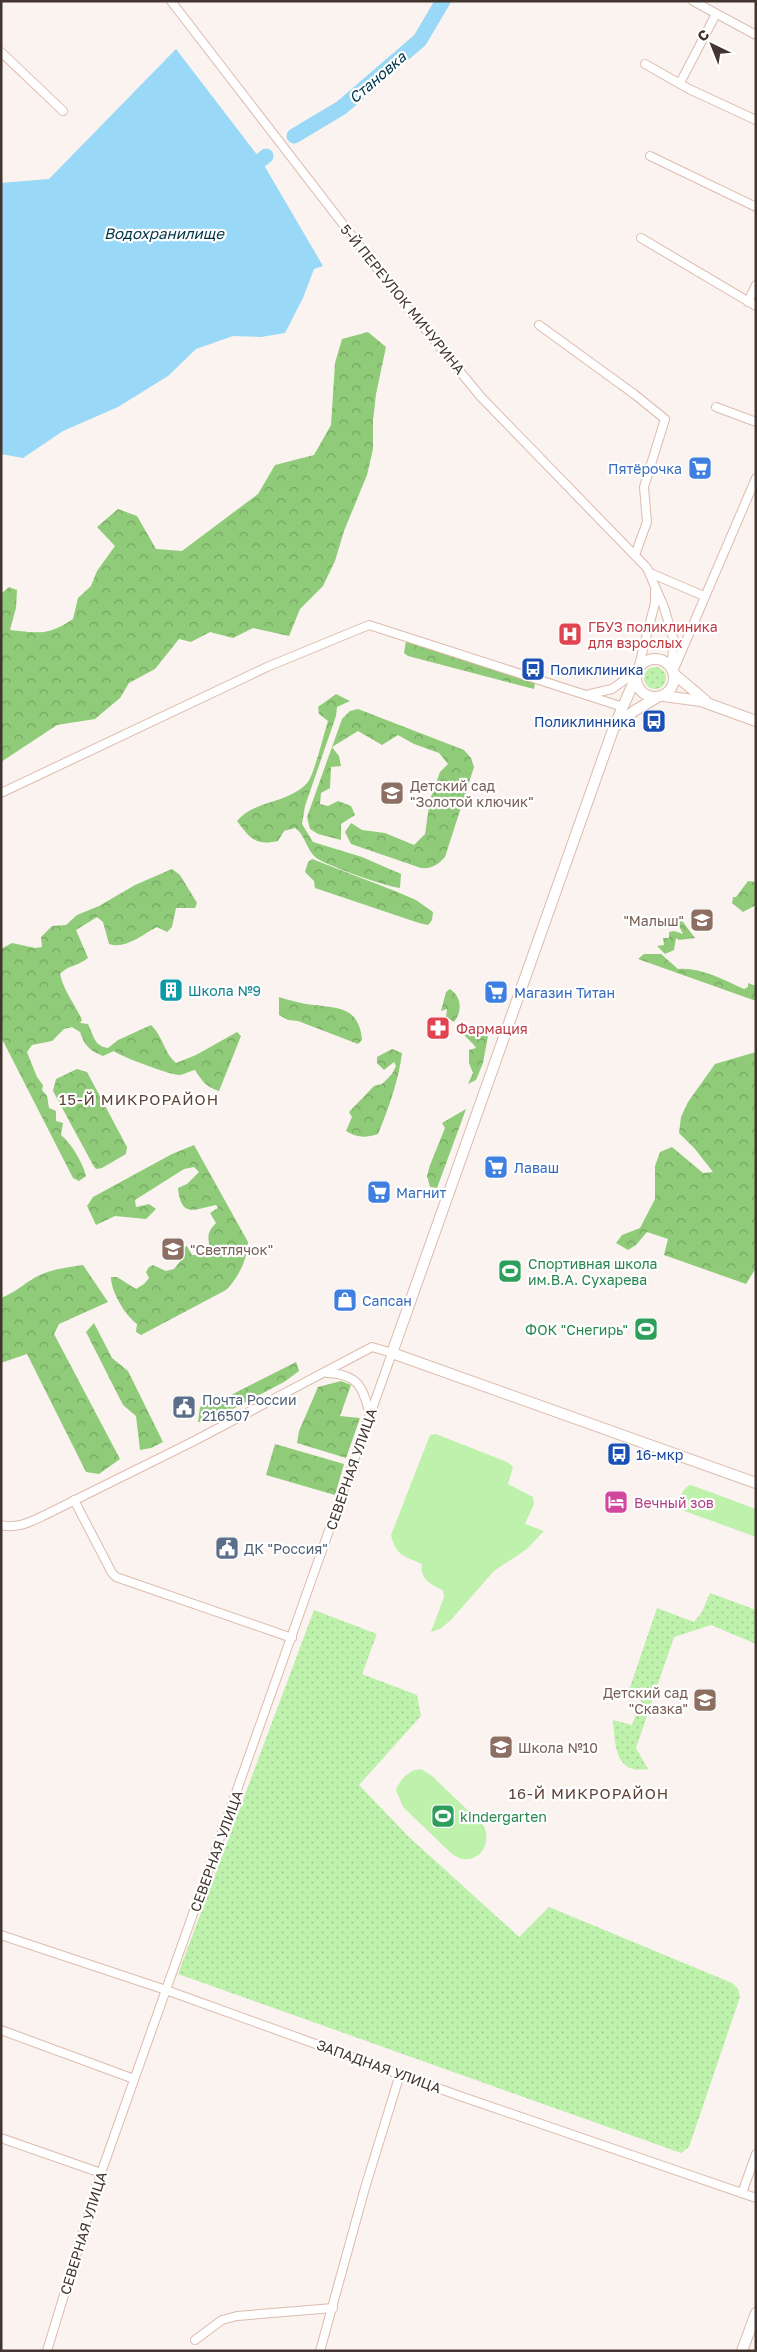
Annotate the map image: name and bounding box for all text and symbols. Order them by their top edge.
north arrow [687,20,737,70]
text: С [693,25,712,45]
water label: Становка [345,47,409,107]
street label: 5-Й ПЕРЕУЛОК МИЧУРИНА [337,221,469,378]
water label: Водохранилище [104,224,225,242]
supermarket icon: Пятёрочка [687,455,713,481]
place label: Пятёрочка [608,460,682,477]
place label: ГБУЗ поликлиника для взрослых [588,618,718,651]
hospital icon: ГБУЗ поликлиника для взрослых [557,621,583,647]
bus stop icon: Поликлиника [520,656,546,682]
place label: Поликлиника [550,661,643,678]
bus stop icon: Поликлинника [641,708,667,734]
place label: Поликлинника [534,713,636,730]
place label: Детский сад "Золотой ключик" [410,777,534,810]
school or university icon: Детский сад "Золотой ключик" [379,780,405,806]
school or university icon: "Малыш" [689,907,715,933]
place label: "Малыш" [623,912,684,929]
building icon: Школа №9 [158,977,184,1003]
supermarket icon: Магазин Титан [483,979,509,1005]
place label: Школа №9 [188,982,261,999]
place label: Магазин Титан [514,984,615,1001]
pharmacy icon: Фармация [425,1015,451,1041]
place label: Фармация [456,1020,528,1037]
district label: 15-Й МИКРОРАЙОН [59,1090,219,1108]
supermarket icon: Лаваш [483,1154,509,1180]
place label: Лаваш [514,1159,559,1176]
supermarket icon: Магнит [366,1179,392,1205]
place label: Магнит [396,1184,446,1201]
school or university icon: "Светлячок" [160,1236,186,1262]
place label: "Светлячок" [190,1241,273,1258]
place label: Спортивная школа им.В.А. Сухарева [528,1255,658,1288]
sports icon: Спортивная школа им.В.А. Сухарева [497,1258,523,1284]
shop icon: Сапсан [332,1287,358,1313]
place label: Сапсан [362,1292,412,1309]
sports icon: ФОК "Снегирь" [633,1316,659,1342]
place label: ФОК "Снегирь" [525,1321,628,1338]
place label: Почта России 216507 [202,1391,296,1424]
public building icon: Почта России 216507 [171,1394,197,1420]
street label: СЕВЕРНАЯ УЛИЦА [322,1405,380,1532]
bus stop icon: 16-мкр [606,1441,632,1467]
place label: 16-мкр [636,1446,683,1463]
hotel icon: Вечный зов [603,1489,629,1515]
place label: Вечный зов [634,1494,714,1511]
public building icon: ДК "Россия" [214,1535,240,1561]
place label: ДК "Россия" [244,1540,328,1557]
place label: Детский сад "Сказка" [603,1684,689,1717]
school or university icon: Детский сад "Сказка" [692,1687,718,1713]
school or university icon: Школа №10 [488,1734,514,1760]
place label: Школа №10 [518,1739,598,1756]
district label: 16-Й МИКРОРАЙОН [509,1784,669,1802]
street label: СЕВЕРНАЯ УЛИЦА [186,1787,246,1914]
sports icon: kindergarten [430,1803,456,1829]
place label: kindergarten [460,1808,547,1825]
street label: ЗАПАДНАЯ УЛИЦА [314,2036,444,2097]
street label: СЕВЕРНАЯ УЛИЦА [56,2169,110,2297]

